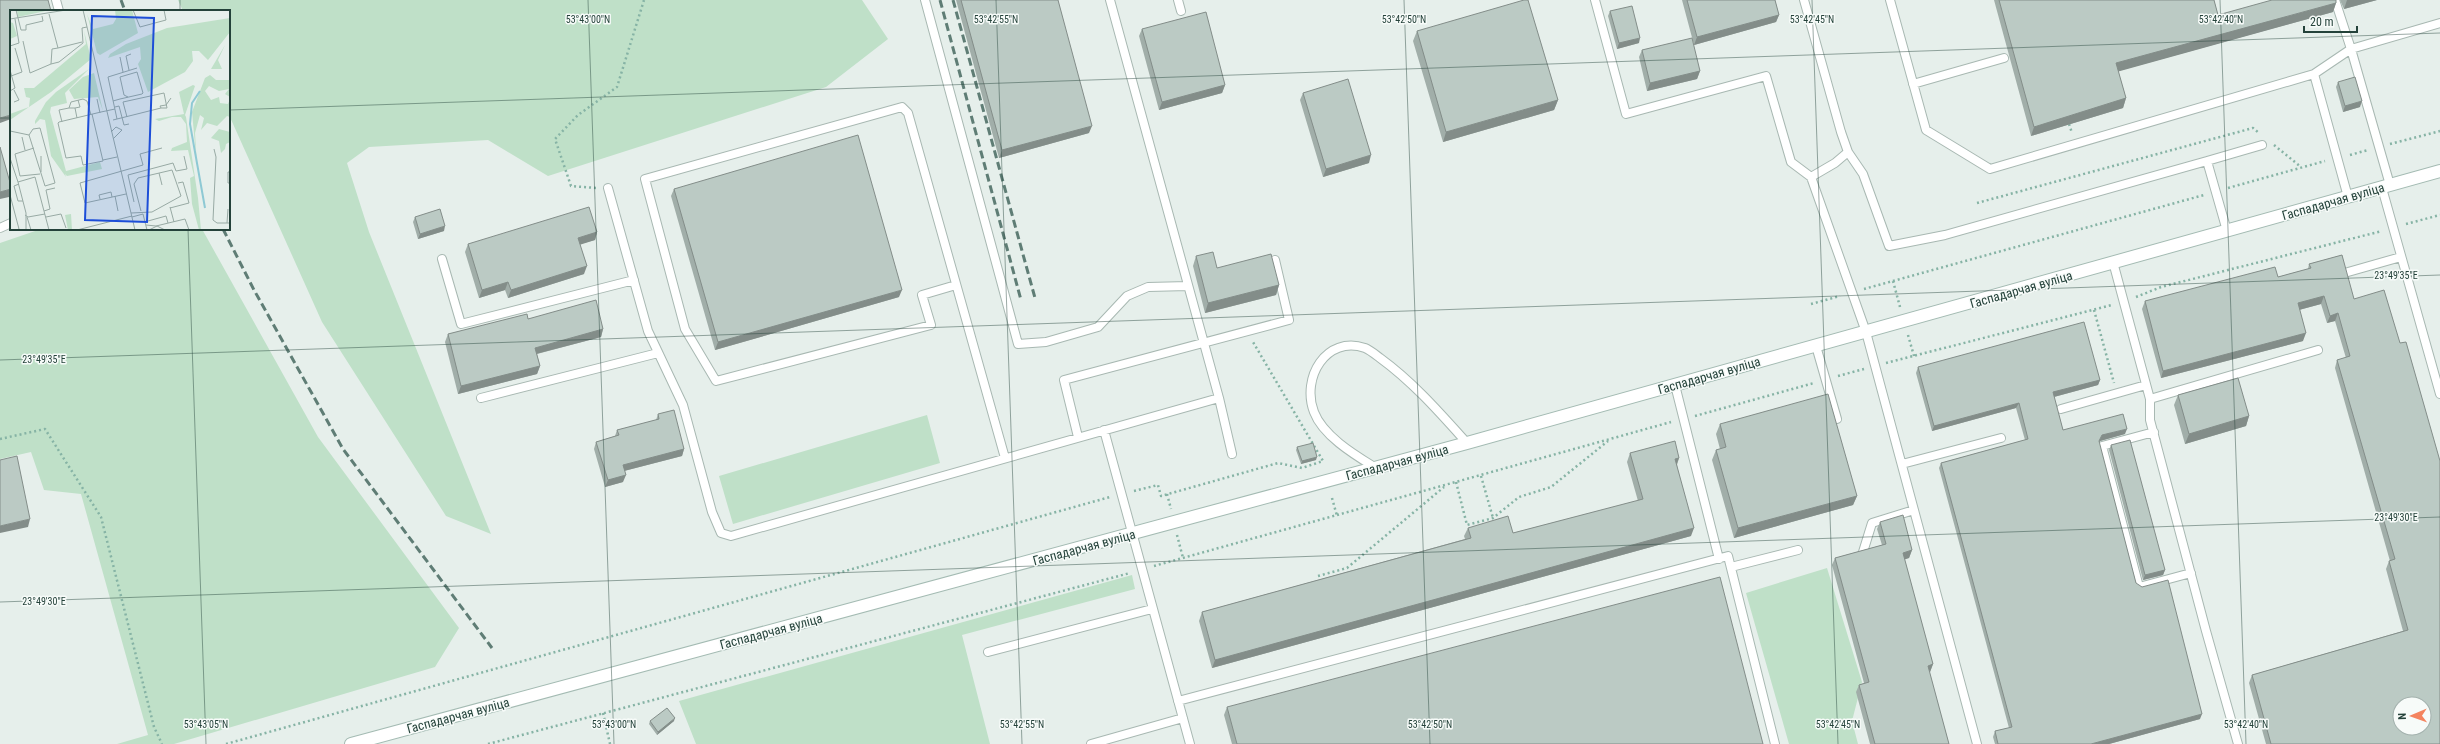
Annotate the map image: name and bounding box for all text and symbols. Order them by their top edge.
scale bar [2304,8,2357,34]
inset map [10,10,230,230]
text: 53°43'00"N [566,14,610,25]
text: 53°42'55"N [974,14,1018,25]
text: 53°42'50"N [1382,14,1426,25]
text: 53°42'45"N [1790,14,1834,25]
text: 53°42'40"N [2199,14,2243,25]
text: 20 m [2310,15,2334,29]
street label: Гаспадарчая вуліца [2280,180,2386,223]
street label: Гаспадарчая вуліца [1968,268,2074,311]
text: 23°49'35"E [2374,270,2418,281]
text: 23°49'35"E [22,354,66,365]
street label: Гаспадарчая вуліца [1656,354,1762,397]
street label: Гаспадарчая вуліца [1344,442,1450,483]
text: 23°49'30"E [2374,512,2418,523]
street label: Гаспадарчая вуліца [1031,527,1137,568]
text: 23°49'30"E [22,596,66,607]
street label: Гаспадарчая вуліца [718,611,824,652]
street label: Гаспадарчая вуліца [405,695,511,736]
north arrow [2392,696,2432,736]
text: N [2396,712,2409,720]
text: 53°43'05"N [184,719,228,730]
text: 53°43'00"N [592,719,636,730]
text: 53°42'55"N [1000,719,1044,730]
text: 53°42'50"N [1408,719,1452,730]
text: 53°42'45"N [1816,719,1860,730]
text: 53°42'40"N [2224,719,2268,730]

